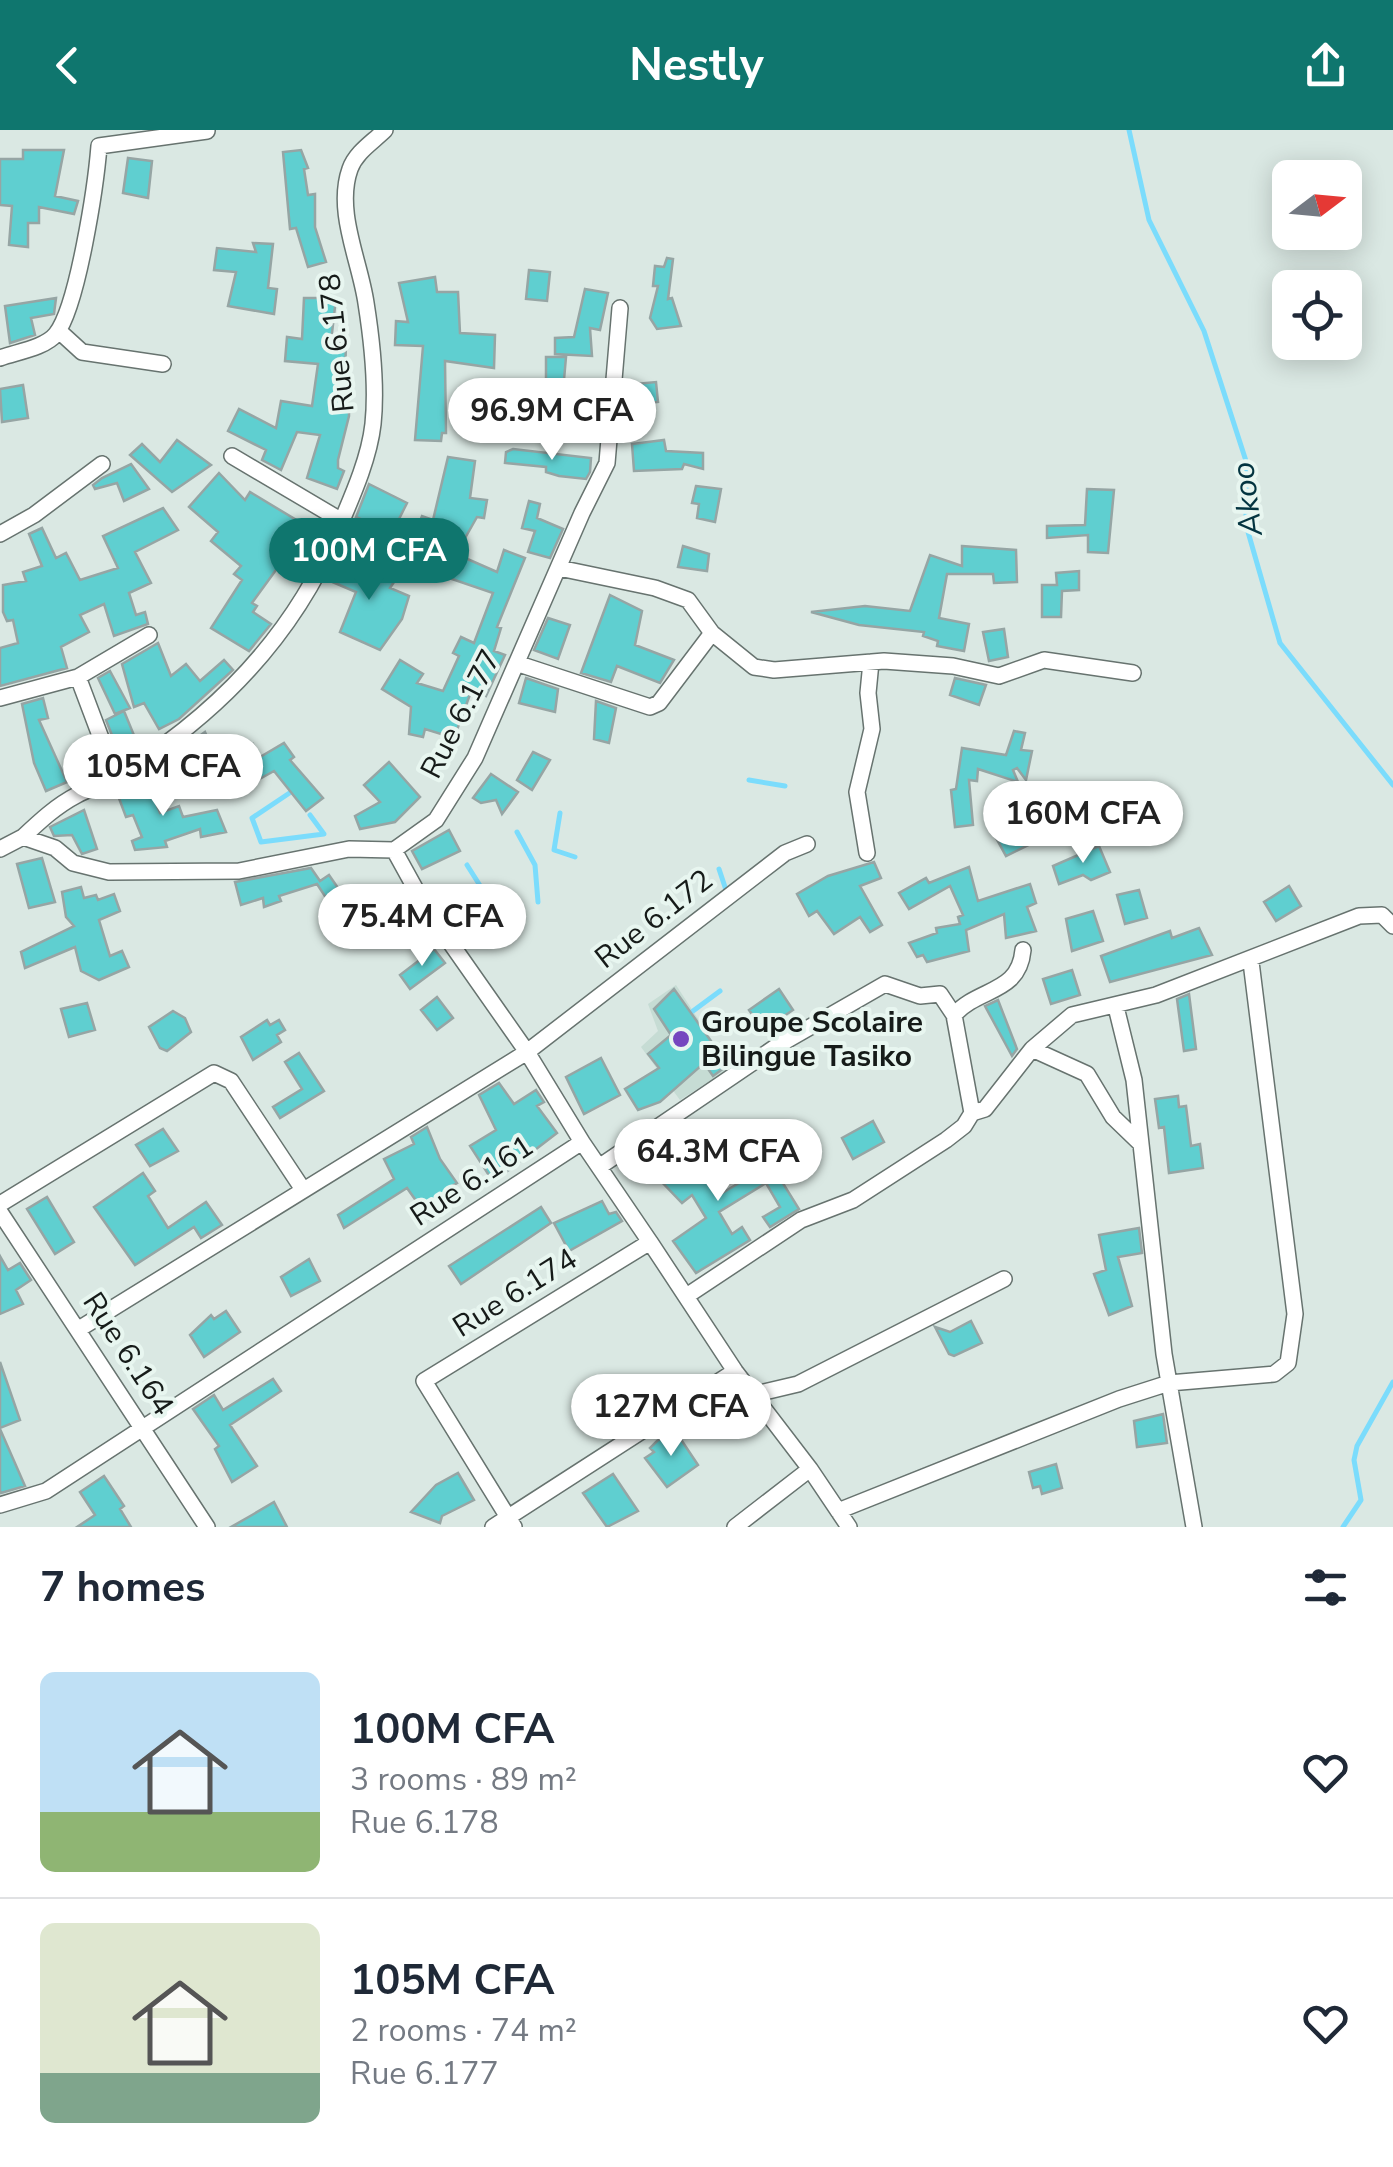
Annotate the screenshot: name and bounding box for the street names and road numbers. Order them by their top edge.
street label: Rue 6.178 [309,272,365,414]
street label: Rue 6.177 [411,643,511,785]
street label: Rue 6.172 [586,860,722,978]
street label: Rue 6.161 [402,1126,542,1236]
street label: Rue 6.174 [445,1239,585,1347]
street label: Rue 6.164 [73,1284,183,1424]

